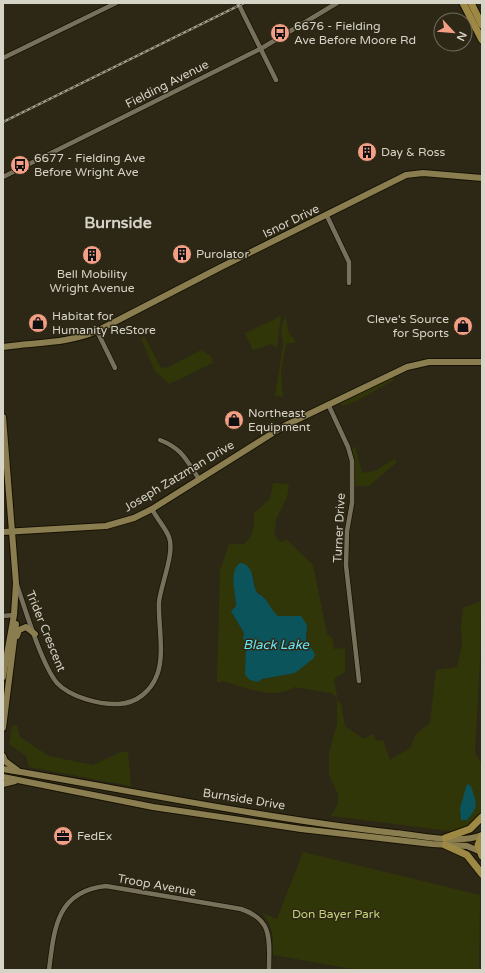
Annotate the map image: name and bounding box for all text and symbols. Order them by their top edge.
north arrow [433,12,473,52]
place label: 6676 - Fielding Ave Before Moore Rd [294,19,416,47]
bus stop icon: 6676 - Fielding Ave Before Moore Rd [269,22,291,44]
text: N [454,29,469,43]
street label: Fielding Avenue [123,57,211,111]
building icon: Day & Ross [356,141,378,163]
place label: Day & Ross [381,145,446,159]
place label: 6677 - Fielding Ave Before Wright Ave [34,151,146,179]
bus stop icon: 6677 - Fielding Ave Before Wright Ave [9,154,31,176]
street label: Isnor Drive [261,201,322,241]
district label: Burnside [84,213,152,233]
building icon: Purolator [171,243,193,265]
building icon: Bell Mobility Wright Avenue [81,244,103,266]
place label: Purolator [196,247,249,261]
place label: Bell Mobility Wright Avenue [49,267,135,295]
place label: Habitat for Humanity ReStore [52,309,156,337]
shop icon: Habitat for Humanity ReStore [27,312,49,334]
place label: Cleve's Source for Sports [367,312,449,340]
shop icon: Cleve's Source for Sports [452,315,474,337]
place label: Northeast Equipment [248,406,311,434]
shop icon: Northeast Equipment [223,409,245,431]
street label: Joseph Zatzman Drive [121,437,237,514]
street label: Turner Drive [330,493,348,563]
street label: Trider Crescent [23,588,69,674]
water label: Black Lake [243,637,310,653]
street label: Burnside Drive [202,786,286,812]
office icon: FedEx [52,825,74,847]
place label: FedEx [77,829,112,843]
street label: Troop Avenue [117,871,197,899]
park label: Don Bayer Park [292,907,380,921]

